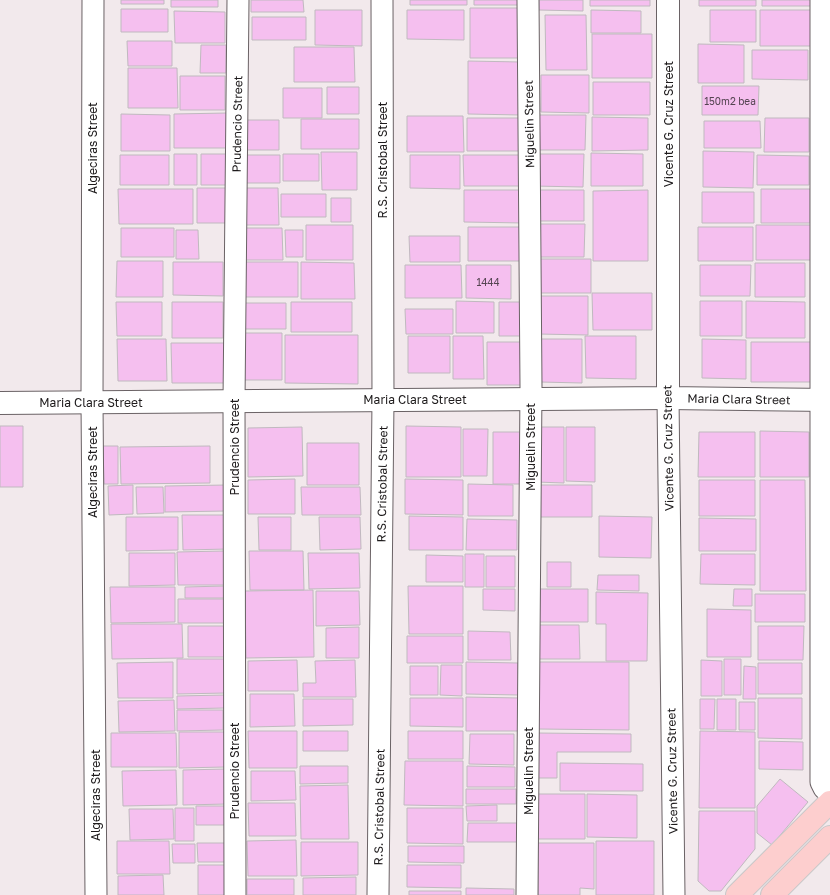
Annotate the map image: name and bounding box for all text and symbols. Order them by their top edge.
street label: Vicente G. Cruz Street [661,61,676,187]
street label: Prudencio Street [229,75,245,173]
street label: Miguelin Street [521,80,537,168]
house number: 150m2 bea [704,95,756,107]
street label: R.S. Cristobal Street [375,101,390,218]
street label: Algeciras Street [85,102,100,194]
house number: 1444 [476,276,500,288]
street label: Vicente G. Cruz Street [659,385,677,511]
street label: Maria Clara Street [687,391,791,407]
street label: Maria Clara Street [363,392,467,407]
street label: Maria Clara Street [39,395,143,410]
street label: Prudencio Street [227,398,242,496]
street label: Miguelin Street [523,403,538,491]
street label: R.S. Cristobal Street [373,425,391,542]
street label: Algeciras Street [85,426,100,518]
street label: Vicente G. Cruz Street [663,708,681,834]
street label: Prudencio Street [227,722,242,820]
street label: Miguelin Street [521,727,536,815]
street label: R.S. Cristobal Street [370,748,388,865]
street label: Algeciras Street [88,749,103,841]

